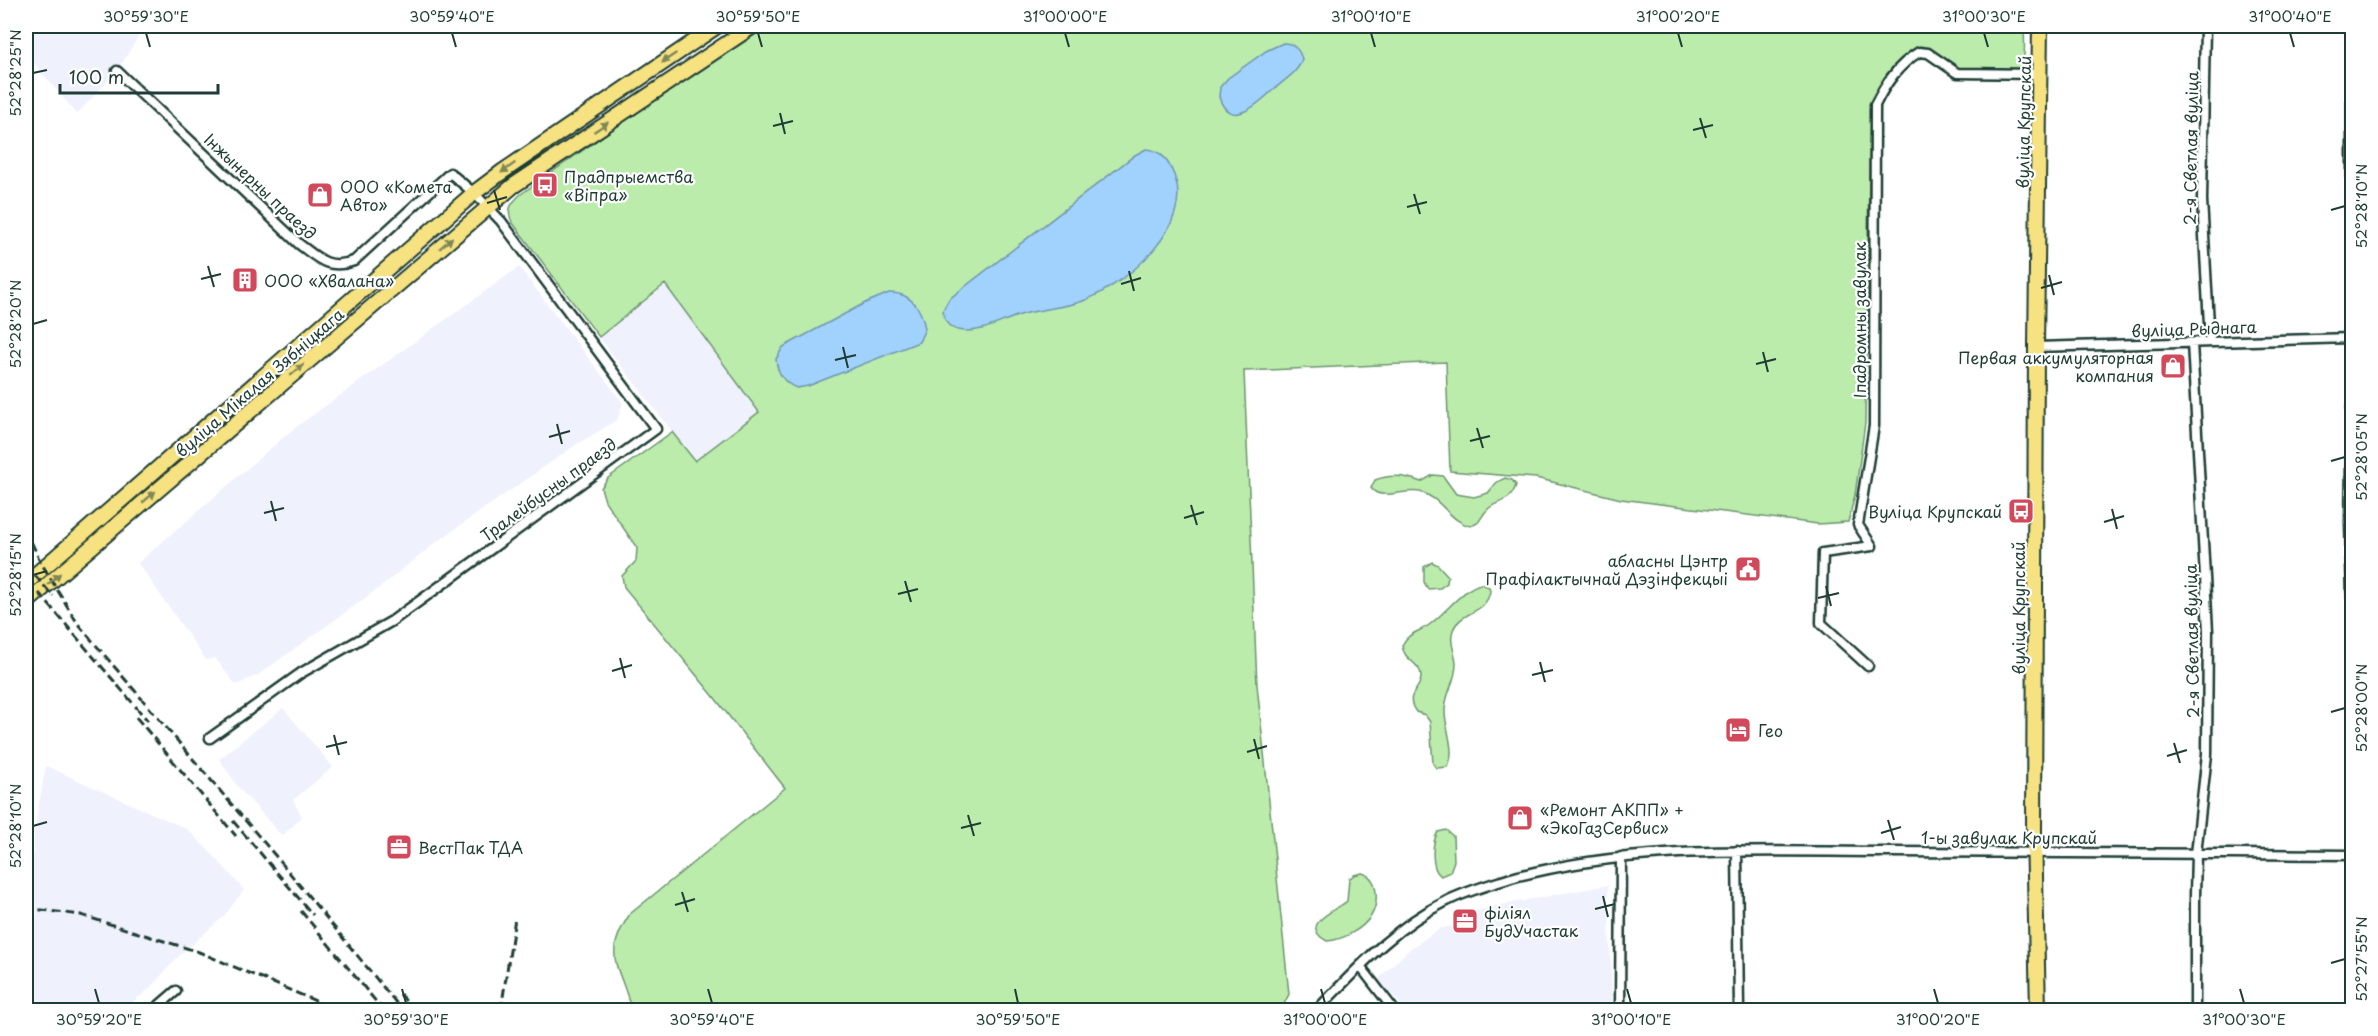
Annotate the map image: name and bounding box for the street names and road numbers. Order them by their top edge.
street label: вуліца Крупскай [2010,55,2036,189]
street label: 2-я Светлая вуліца [2177,71,2203,225]
street label: Інжынерны праезд [199,127,323,245]
street label: Іпадромны завулак [1847,241,1871,398]
street label: вуліца Мікалая Зябніцкага [169,302,349,462]
street label: вуліца Рыднага [2131,314,2257,342]
street label: Тралейбусны праезд [475,431,621,547]
street label: вуліца Крупскай [2006,542,2030,674]
street label: 2-я Светлая вуліца [2178,564,2204,718]
street label: 1-ы завулак Крупскай [1921,825,2097,849]

